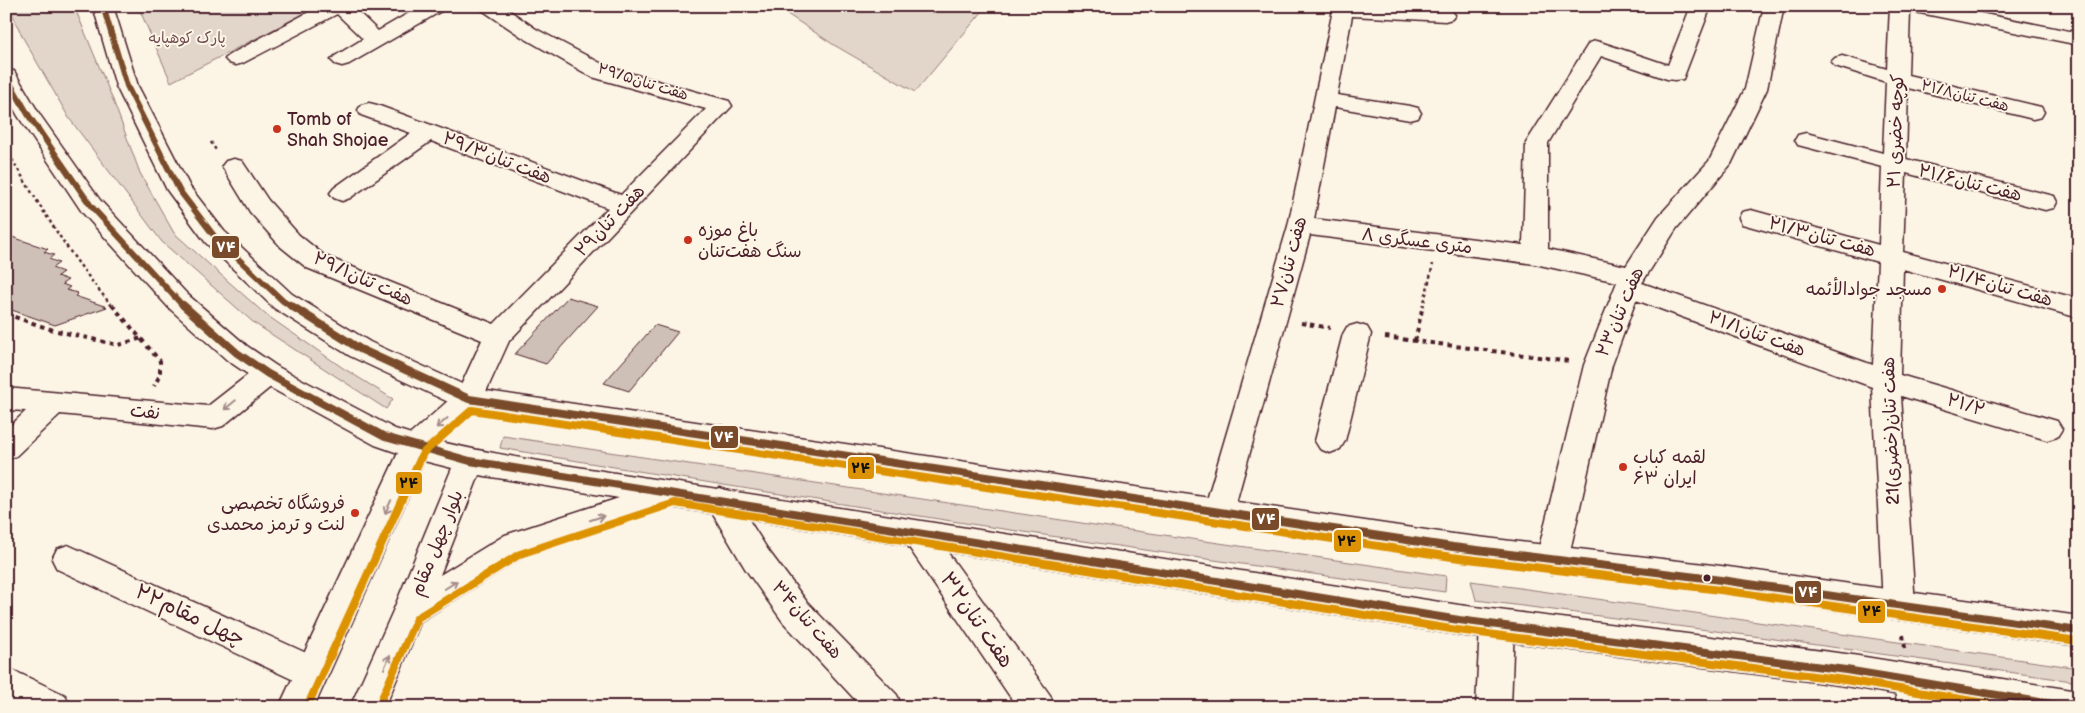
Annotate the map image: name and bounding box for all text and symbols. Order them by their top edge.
park label: پارک کوهپایه [148,29,226,48]
street label: ۲۹/۵هفت تنان [595,59,691,105]
street label: کوچه خضری ۲۱ [1884,73,1910,189]
street label: ۲۱/۸هفت تنان [1919,76,2011,116]
place label: Tomb of Shah Shojae [287,109,389,151]
marker: Tomb of Shah Shojae [271,123,283,135]
street label: ۲۹/۳هفت تنان [440,128,554,188]
street label: ۲۱/۶هفت تنان [1916,160,2024,206]
street label: هفت تنان۲۹ [571,181,649,261]
street label: ۲۱/۳هفت تنان [1766,213,1878,261]
street label: هفت تنان۲۷ [1267,214,1311,310]
place label: باغ‌ موزه سنگ هفت‌تنان [698,220,802,262]
street label: ۸ متری عسگری [1360,224,1474,258]
marker: باغ‌ موزه سنگ هفت‌تنان [682,234,694,246]
line badge: ۷۴ [211,235,240,259]
text: ۷۴ [216,239,236,256]
street label: ۲۹/۱هفت تنان [310,248,416,310]
street label: ۲۱/۴هفت تنان [1945,261,2055,311]
street label: هفت تنان۲۳ [1592,264,1648,360]
place label: مسجد جوادالأئمه [1805,277,1932,300]
marker: مسجد جوادالأئمه [1936,283,1948,295]
street label: ۲۱/۱هفت تنان [1706,307,1808,361]
street label: 21هفت تنان(خضری) [1878,357,1904,505]
street label: ۲۱/۲ [1944,389,1988,421]
one-way arrow [224,399,237,410]
street label: نفت [129,400,161,424]
one-way arrow [436,417,449,429]
line badge: ۷۴ [710,425,739,449]
text: ۷۴ [714,429,734,446]
place label: لقمه کباب ایران ۶۳ [1633,447,1706,489]
line badge: ۲۴ [847,456,875,480]
text: ۲۴ [851,460,871,477]
marker: لقمه کباب ایران ۶۳ [1617,461,1629,473]
line badge: ۲۴ [395,471,423,495]
text: ۲۴ [399,475,419,492]
street label: بلوار چهل مقام [406,487,471,600]
place label: فروشگاه تخصصی لنت و ترمز محمدی [207,493,345,535]
one-way arrow [382,499,392,514]
marker: فروشگاه تخصصی لنت و ترمز محمدی [349,507,361,519]
line badge: ۷۴ [1251,507,1280,531]
text: ۷۴ [1256,511,1276,528]
one-way arrow [589,513,604,522]
line badge: ۲۴ [1333,529,1362,553]
text: ۲۴ [1337,533,1357,550]
street label: هفت تنان۳۲ [935,567,1019,673]
unlabelled marker [1702,573,1712,583]
street label: هفت تنان۳۴ [767,577,847,663]
street label: چهل مقام۲۲ [130,579,249,654]
one-way arrow [443,580,457,590]
line badge: ۷۴ [1794,580,1822,604]
text: ۷۴ [1798,584,1818,601]
line badge: ۲۴ [1857,600,1886,624]
text: ۲۴ [1862,603,1882,620]
one-way arrow [382,655,392,670]

